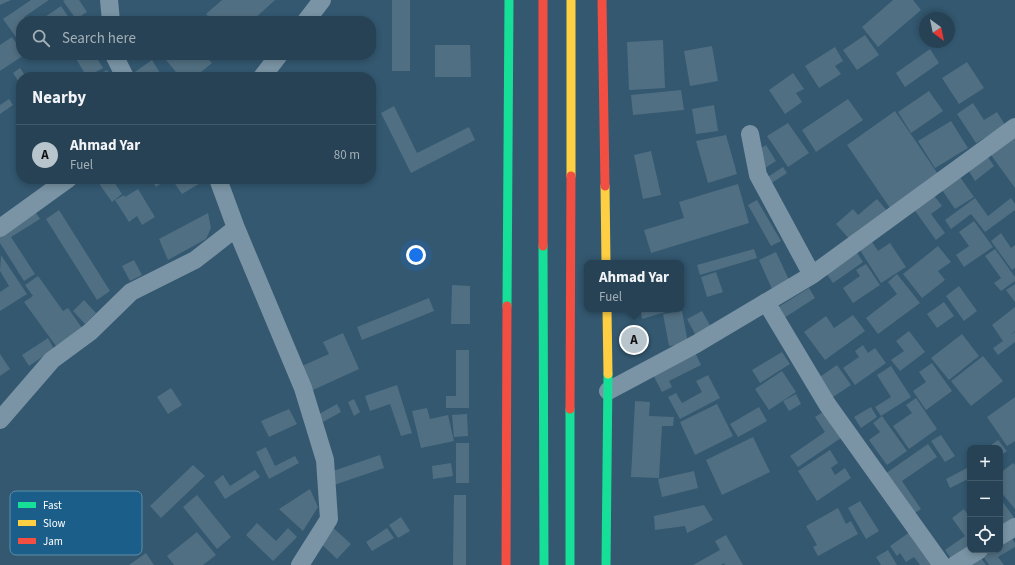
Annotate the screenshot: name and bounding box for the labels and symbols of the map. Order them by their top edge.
north arrow [919,12,955,48]
your location [406,245,426,265]
pin: A [621,325,647,355]
legend [10,491,142,555]
text: Fast [43,498,62,513]
text: Slow [43,516,66,531]
text: Jam [43,534,63,549]

